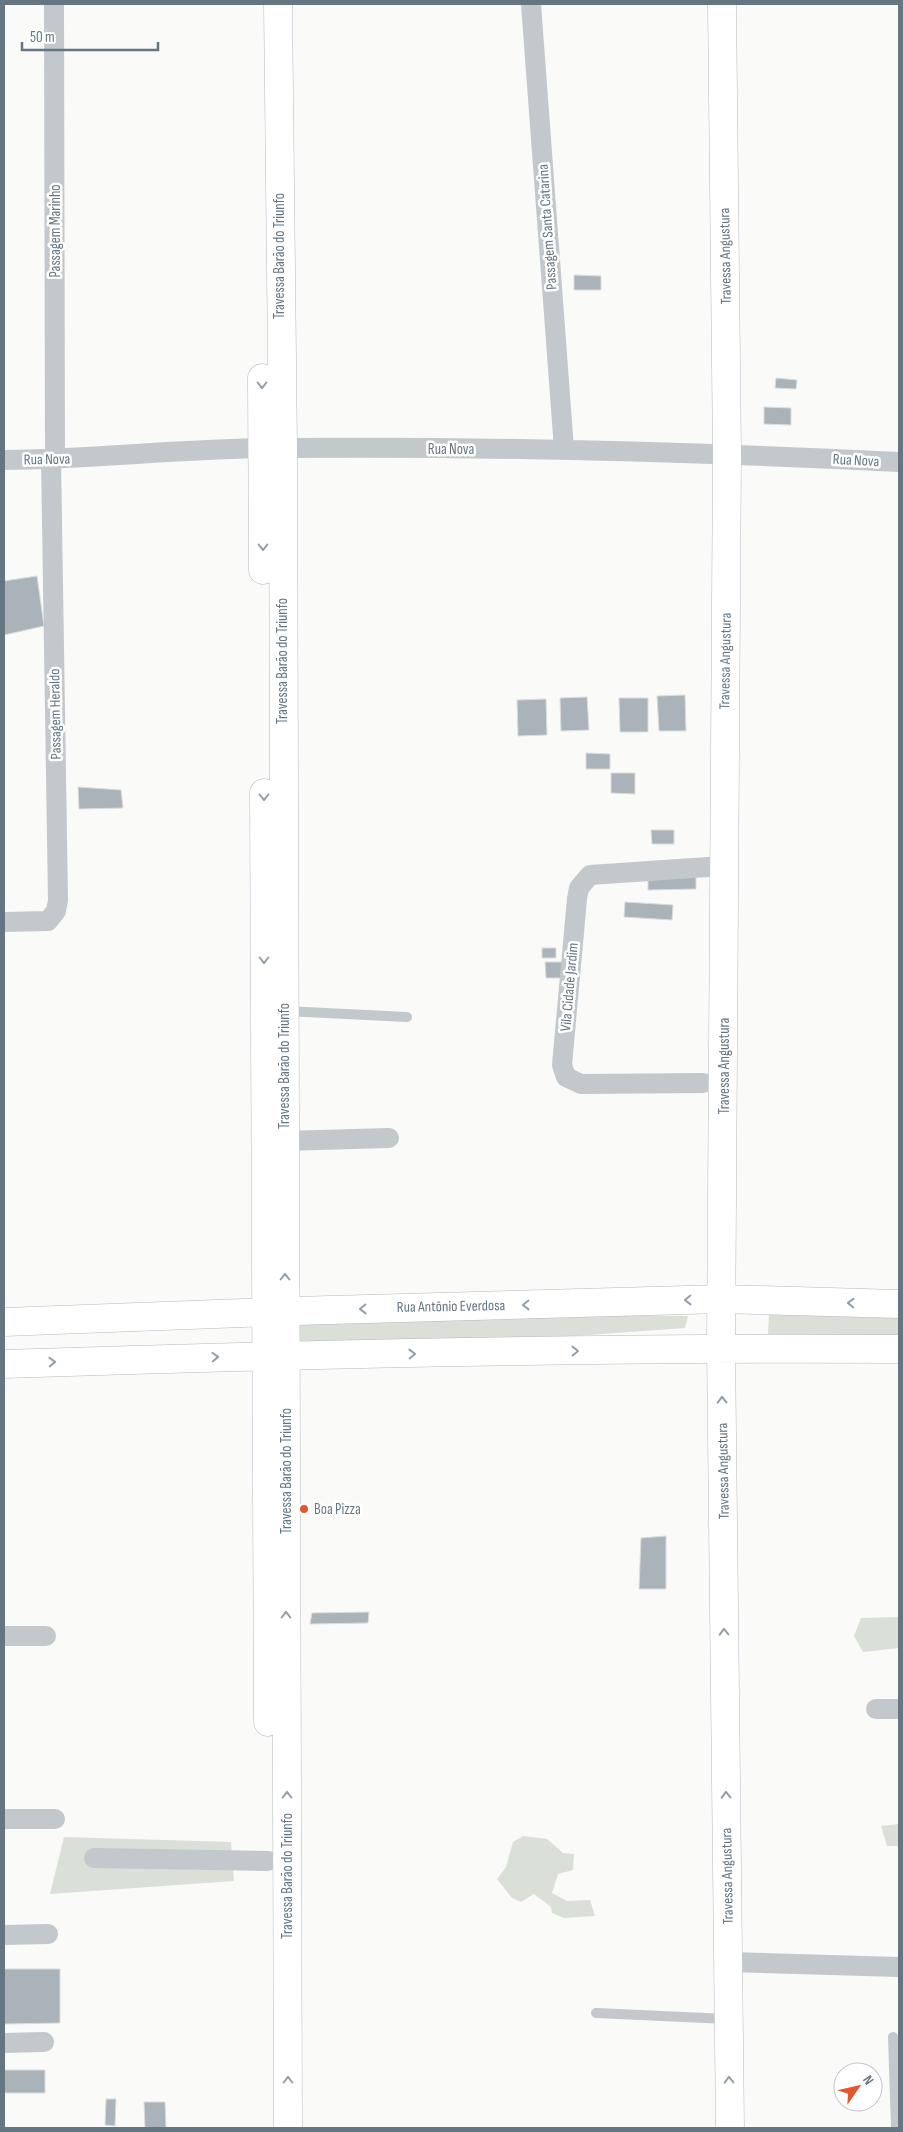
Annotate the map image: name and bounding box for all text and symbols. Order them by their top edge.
scale bar [22,20,159,52]
text: 50 m [30,28,55,47]
street label: Passagem Santa Catarina [534,163,561,290]
street label: Passagem Marinho [46,184,65,278]
street label: Travessa Barão do Triunfo [270,193,289,319]
street label: Travessa Angustura [715,207,736,304]
one-way arrow [257,381,268,389]
street label: Rua Nova [428,440,474,459]
street label: Rua Nova [24,450,71,469]
street label: Rua Nova [832,450,880,471]
one-way arrow [258,544,268,552]
street label: Travessa Barão do Triunfo [273,598,292,724]
street label: Travessa Angustura [715,612,736,709]
street label: Passagem Heraldo [45,668,66,760]
one-way arrow [259,794,269,802]
street label: Vila Cidade Jardim [556,942,583,1032]
one-way arrow [259,956,269,964]
street label: Travessa Barão do Triunfo [275,1003,294,1129]
street label: Travessa Angustura [715,1017,734,1114]
one-way arrow [280,1273,290,1280]
one-way arrow [684,1295,692,1306]
street label: Rua Antônio Everdosa [397,1296,506,1317]
one-way arrow [846,1298,854,1308]
one-way arrow [521,1299,529,1310]
one-way arrow [359,1304,366,1314]
one-way arrow [571,1345,579,1356]
one-way arrow [409,1348,417,1359]
one-way arrow [212,1352,219,1362]
one-way arrow [49,1357,57,1367]
one-way arrow [717,1395,727,1403]
street label: Travessa Barão do Triunfo [277,1408,296,1534]
street label: Travessa Angustura [713,1422,734,1519]
place label: Boa Pizza [314,1500,361,1519]
marker: Boa Pizza [298,1503,310,1515]
one-way arrow [281,1610,292,1618]
one-way arrow [719,1628,729,1636]
one-way arrow [282,1790,292,1798]
one-way arrow [721,1790,731,1798]
street label: Travessa Barão do Triunfo [278,1813,297,1939]
street label: Travessa Angustura [717,1827,738,1924]
north arrow [833,2062,883,2112]
text: N [859,2072,878,2088]
one-way arrow [283,2075,293,2083]
one-way arrow [724,2075,735,2083]

